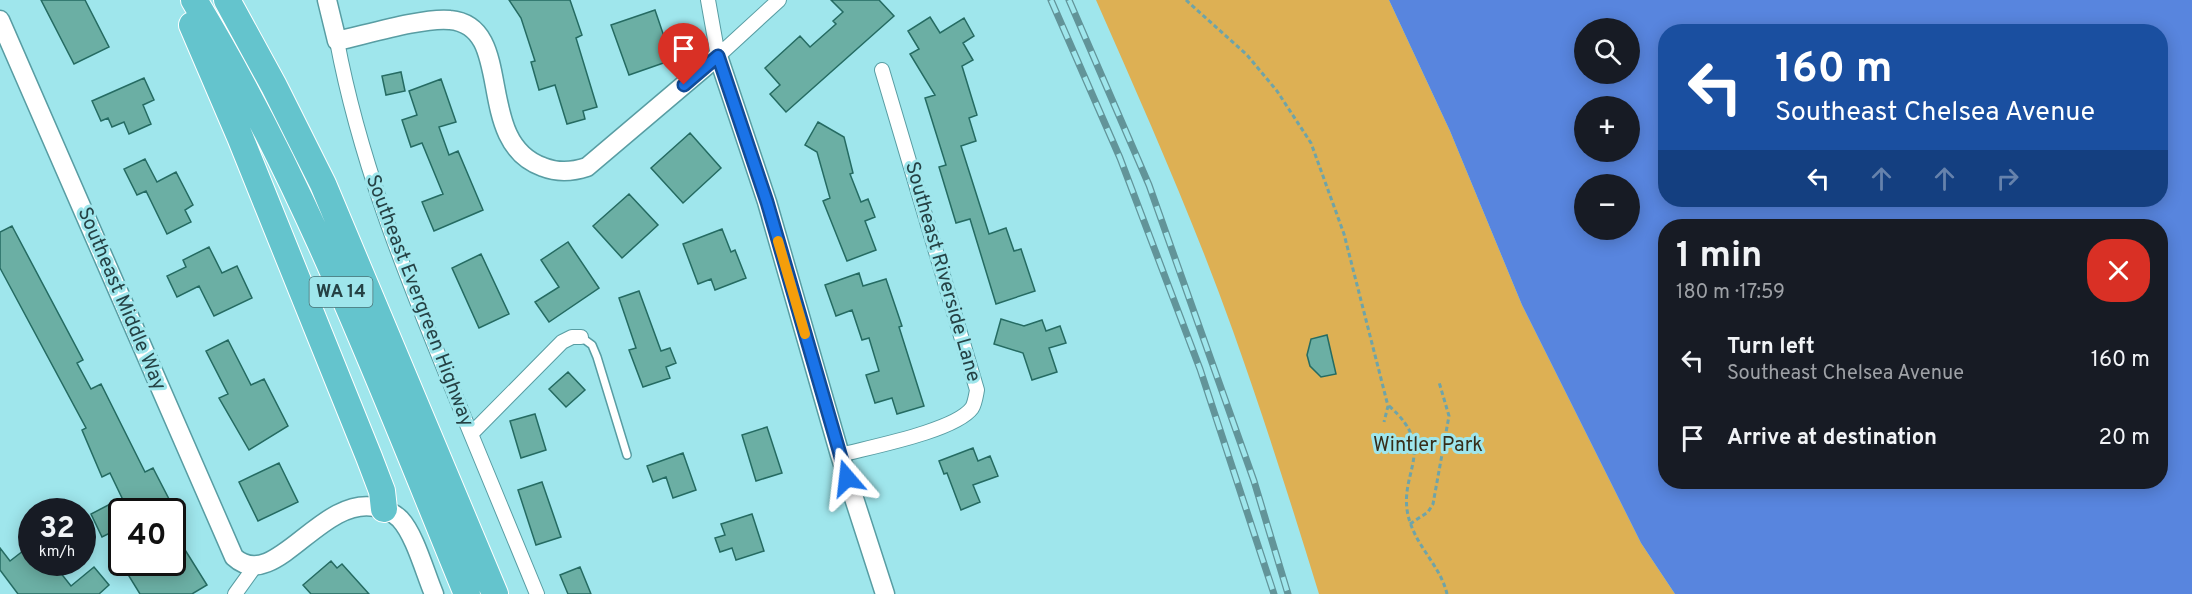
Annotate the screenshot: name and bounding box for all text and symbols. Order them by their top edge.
map controls [1574,18,1640,240]
button: search [1574,18,1640,84]
pin [658,23,709,85]
icon: arrive [667,32,700,65]
text: 160 m [1775,44,1893,97]
icon: left [1676,48,1754,126]
button: + [1574,96,1640,162]
text: Southeast Chelsea Avenue [1775,96,2095,130]
street label: Southeast Riverside Lane [898,159,986,385]
icon: left [1802,162,1835,195]
icon: ahead [1865,162,1898,195]
icon: ahead [1928,162,1961,195]
icon: right [1991,162,2024,195]
street label: Southeast Evergreen Highway [359,171,479,431]
button: − [1574,174,1640,240]
street label: Southeast Middle Way [71,203,171,395]
text: 1 min [1676,234,1762,280]
button: close [2087,239,2150,302]
road number: WA 14 [310,277,372,307]
text: 180 m · 17:59 [1676,280,1785,306]
text: Turn left [1727,334,1815,361]
icon: left [1676,344,1709,377]
text: 160 m [2091,347,2150,374]
text: Southeast Chelsea Avenue [1727,361,1964,387]
icon: arrive [1676,422,1709,455]
text: Arrive at destination [1727,425,1937,452]
text: 20 m [2099,425,2150,452]
park label: Wintler Park [1373,433,1483,459]
position arrow [815,446,879,510]
speed limit sign: 40 [108,498,186,576]
text: 32 [39,511,75,548]
text: km/h [39,543,75,562]

